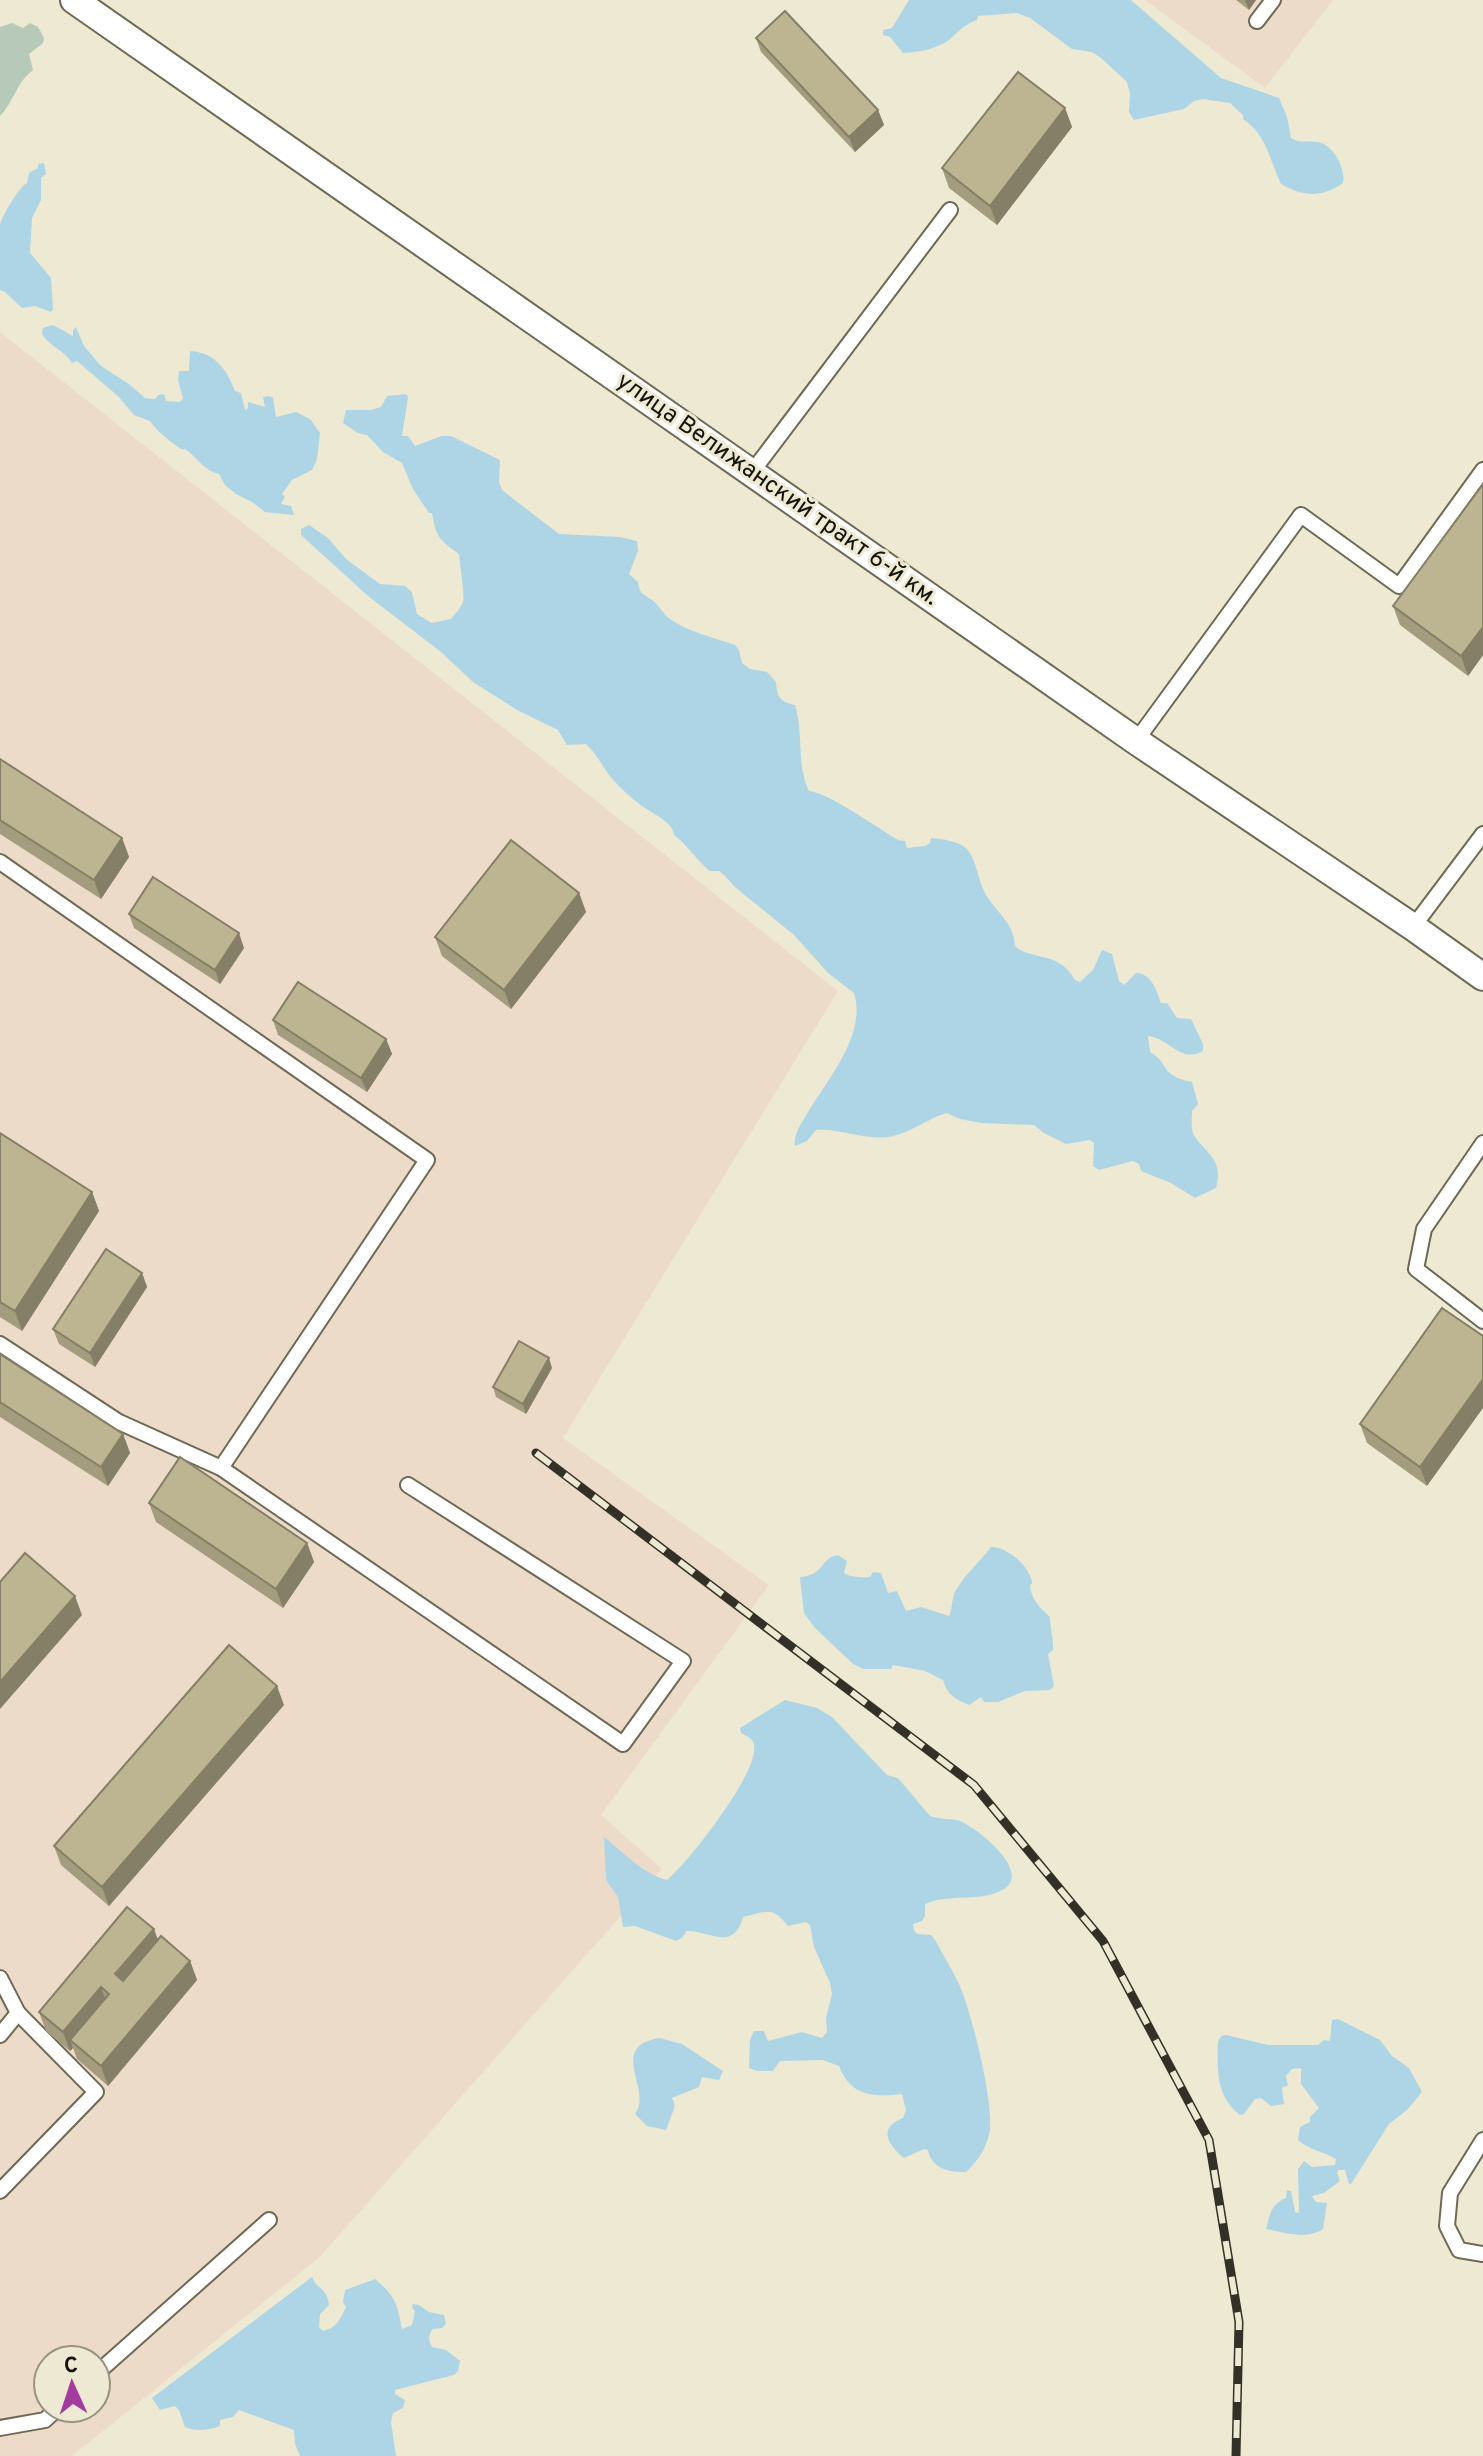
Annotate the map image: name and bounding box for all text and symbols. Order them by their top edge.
street label: улица Велижанский тракт 6-й км. [610,367,944,613]
north arrow [32,2344,112,2424]
text: С [63,2353,79,2380]

